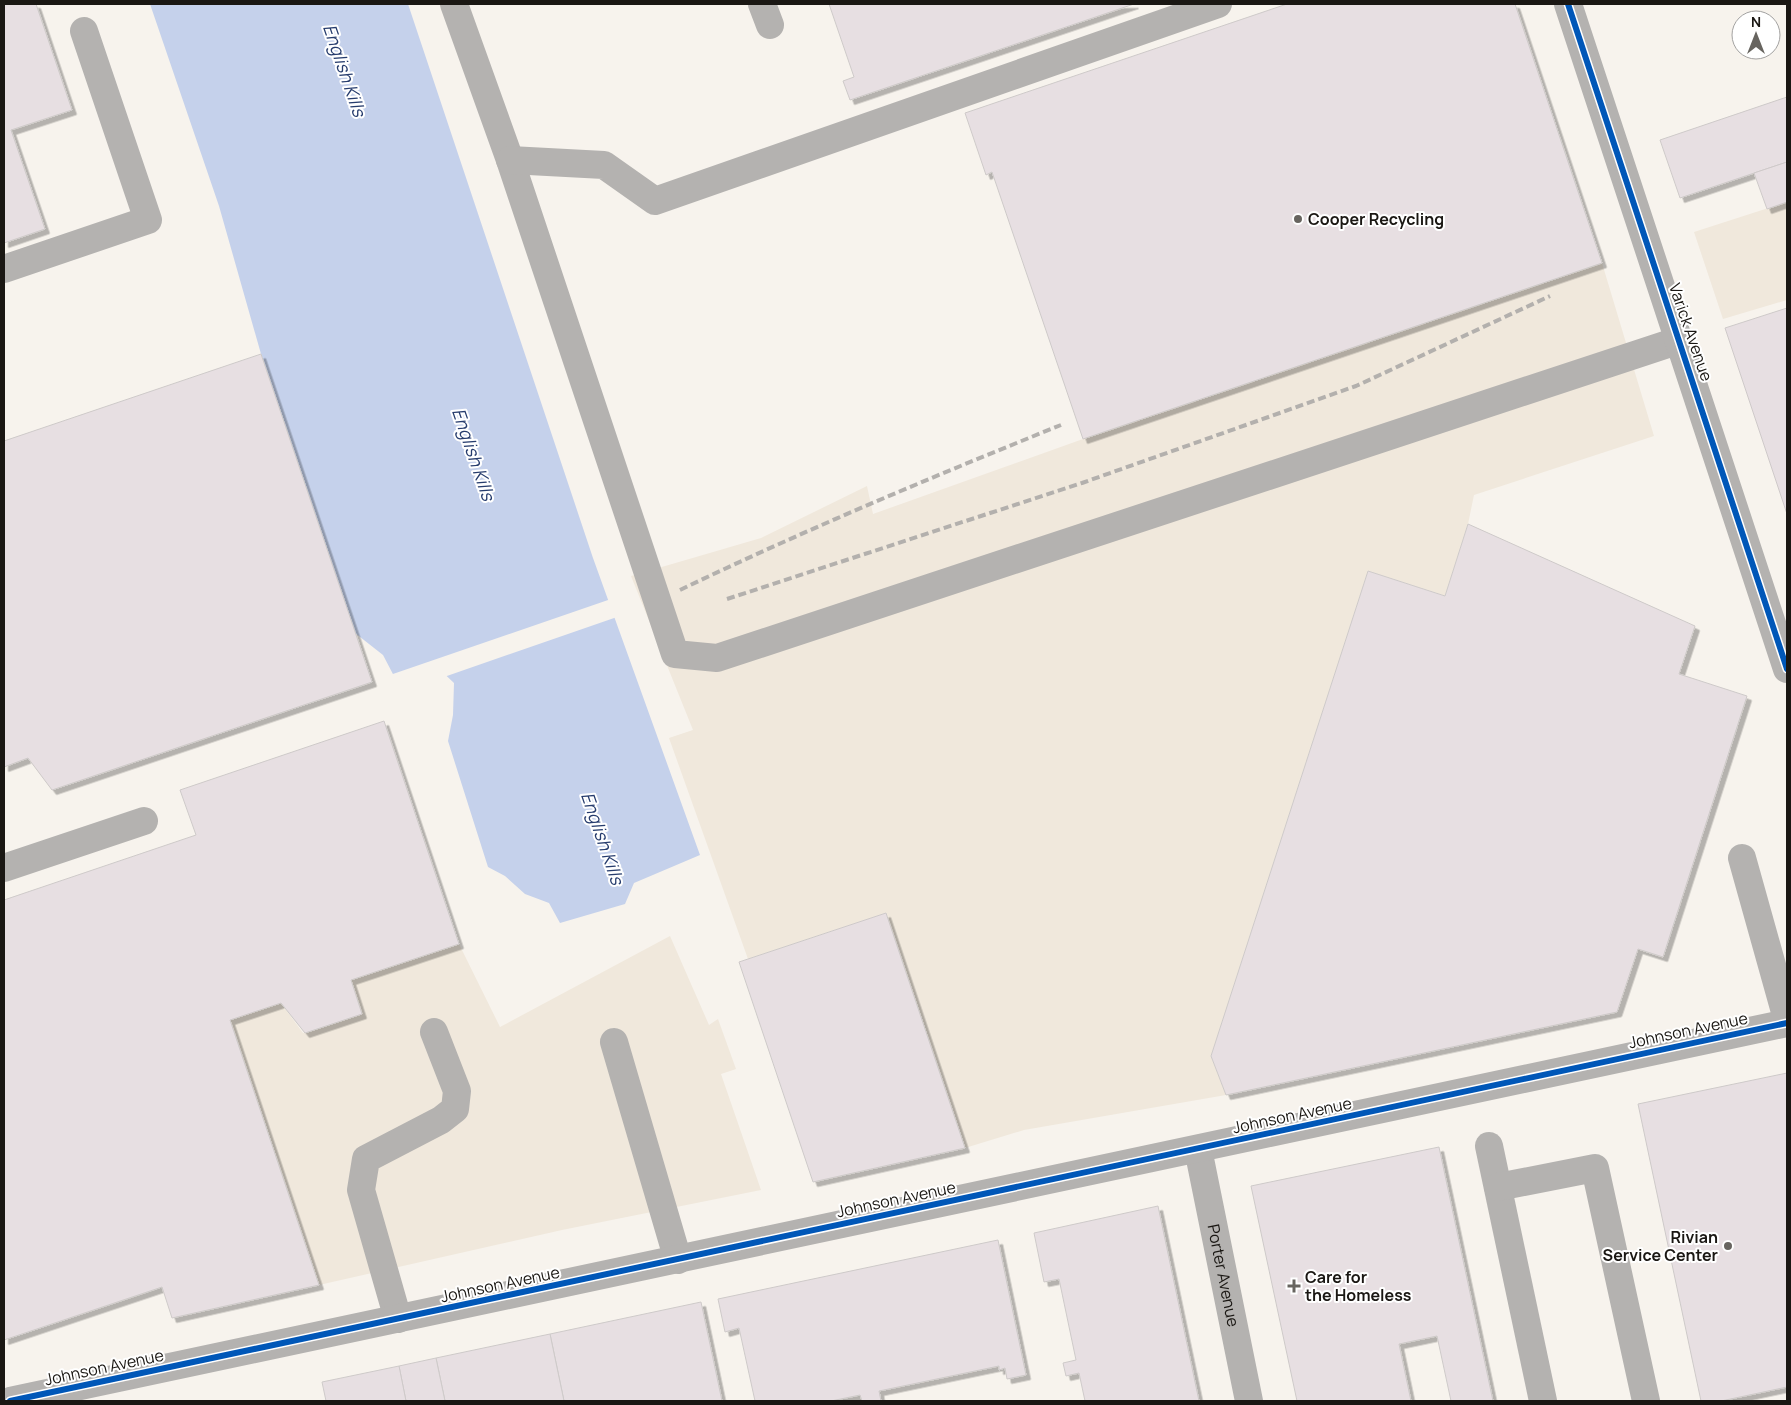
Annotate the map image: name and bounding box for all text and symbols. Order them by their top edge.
north arrow [1731,10,1781,60]
text: N [1751,12,1761,31]
water label: English Kills [318,20,373,121]
place label: Cooper Recycling [1308,208,1444,230]
marker: Cooper Recycling [1292,213,1304,225]
street label: Varick Avenue [1664,280,1718,384]
water label: English Kills [447,404,502,505]
water label: English Kills [576,788,631,889]
street label: Johnson Avenue [1626,1007,1750,1053]
street label: Johnson Avenue [1230,1092,1354,1138]
street label: Johnson Avenue [834,1176,958,1222]
street label: Porter Avenue [1202,1222,1245,1329]
place label: Rivian Service Center [1603,1226,1718,1266]
marker: Rivian Service Center [1722,1240,1734,1252]
street label: Johnson Avenue [438,1261,562,1307]
place label: Care for the Homeless [1305,1266,1412,1306]
marker: Care for the Homeless [1287,1279,1301,1293]
street label: Johnson Avenue [42,1344,166,1390]

